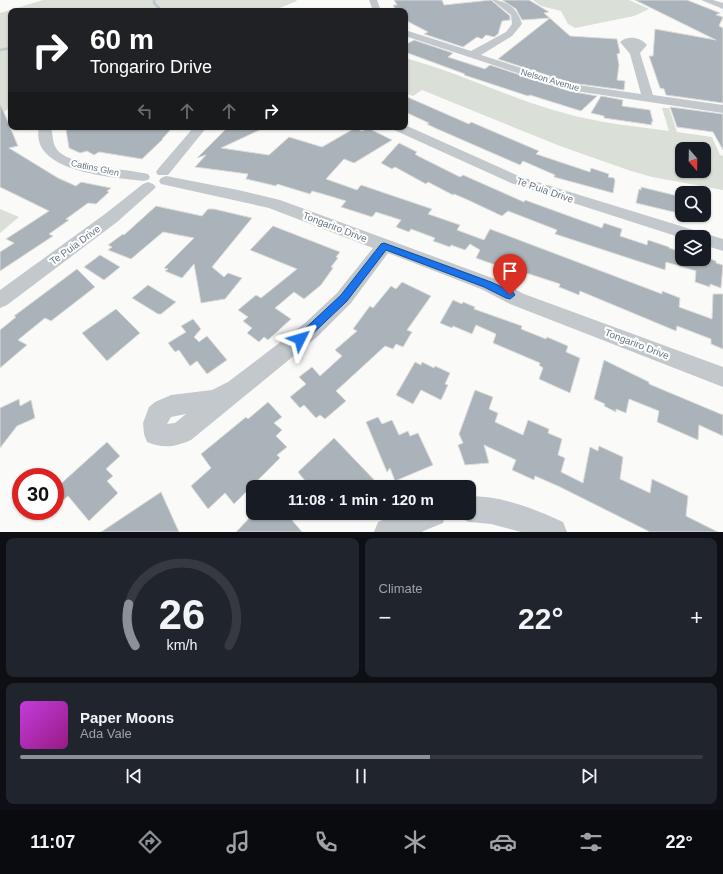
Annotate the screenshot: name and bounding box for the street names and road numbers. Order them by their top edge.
street label: Nelson Avenue [520,67,580,93]
street label: Catlins Glen [70,158,120,178]
street label: Te Puia Drive [515,175,575,205]
street label: Tongariro Drive [301,210,369,244]
street label: Te Puia Drive [48,223,103,267]
street label: Tongariro Drive [603,327,671,361]

